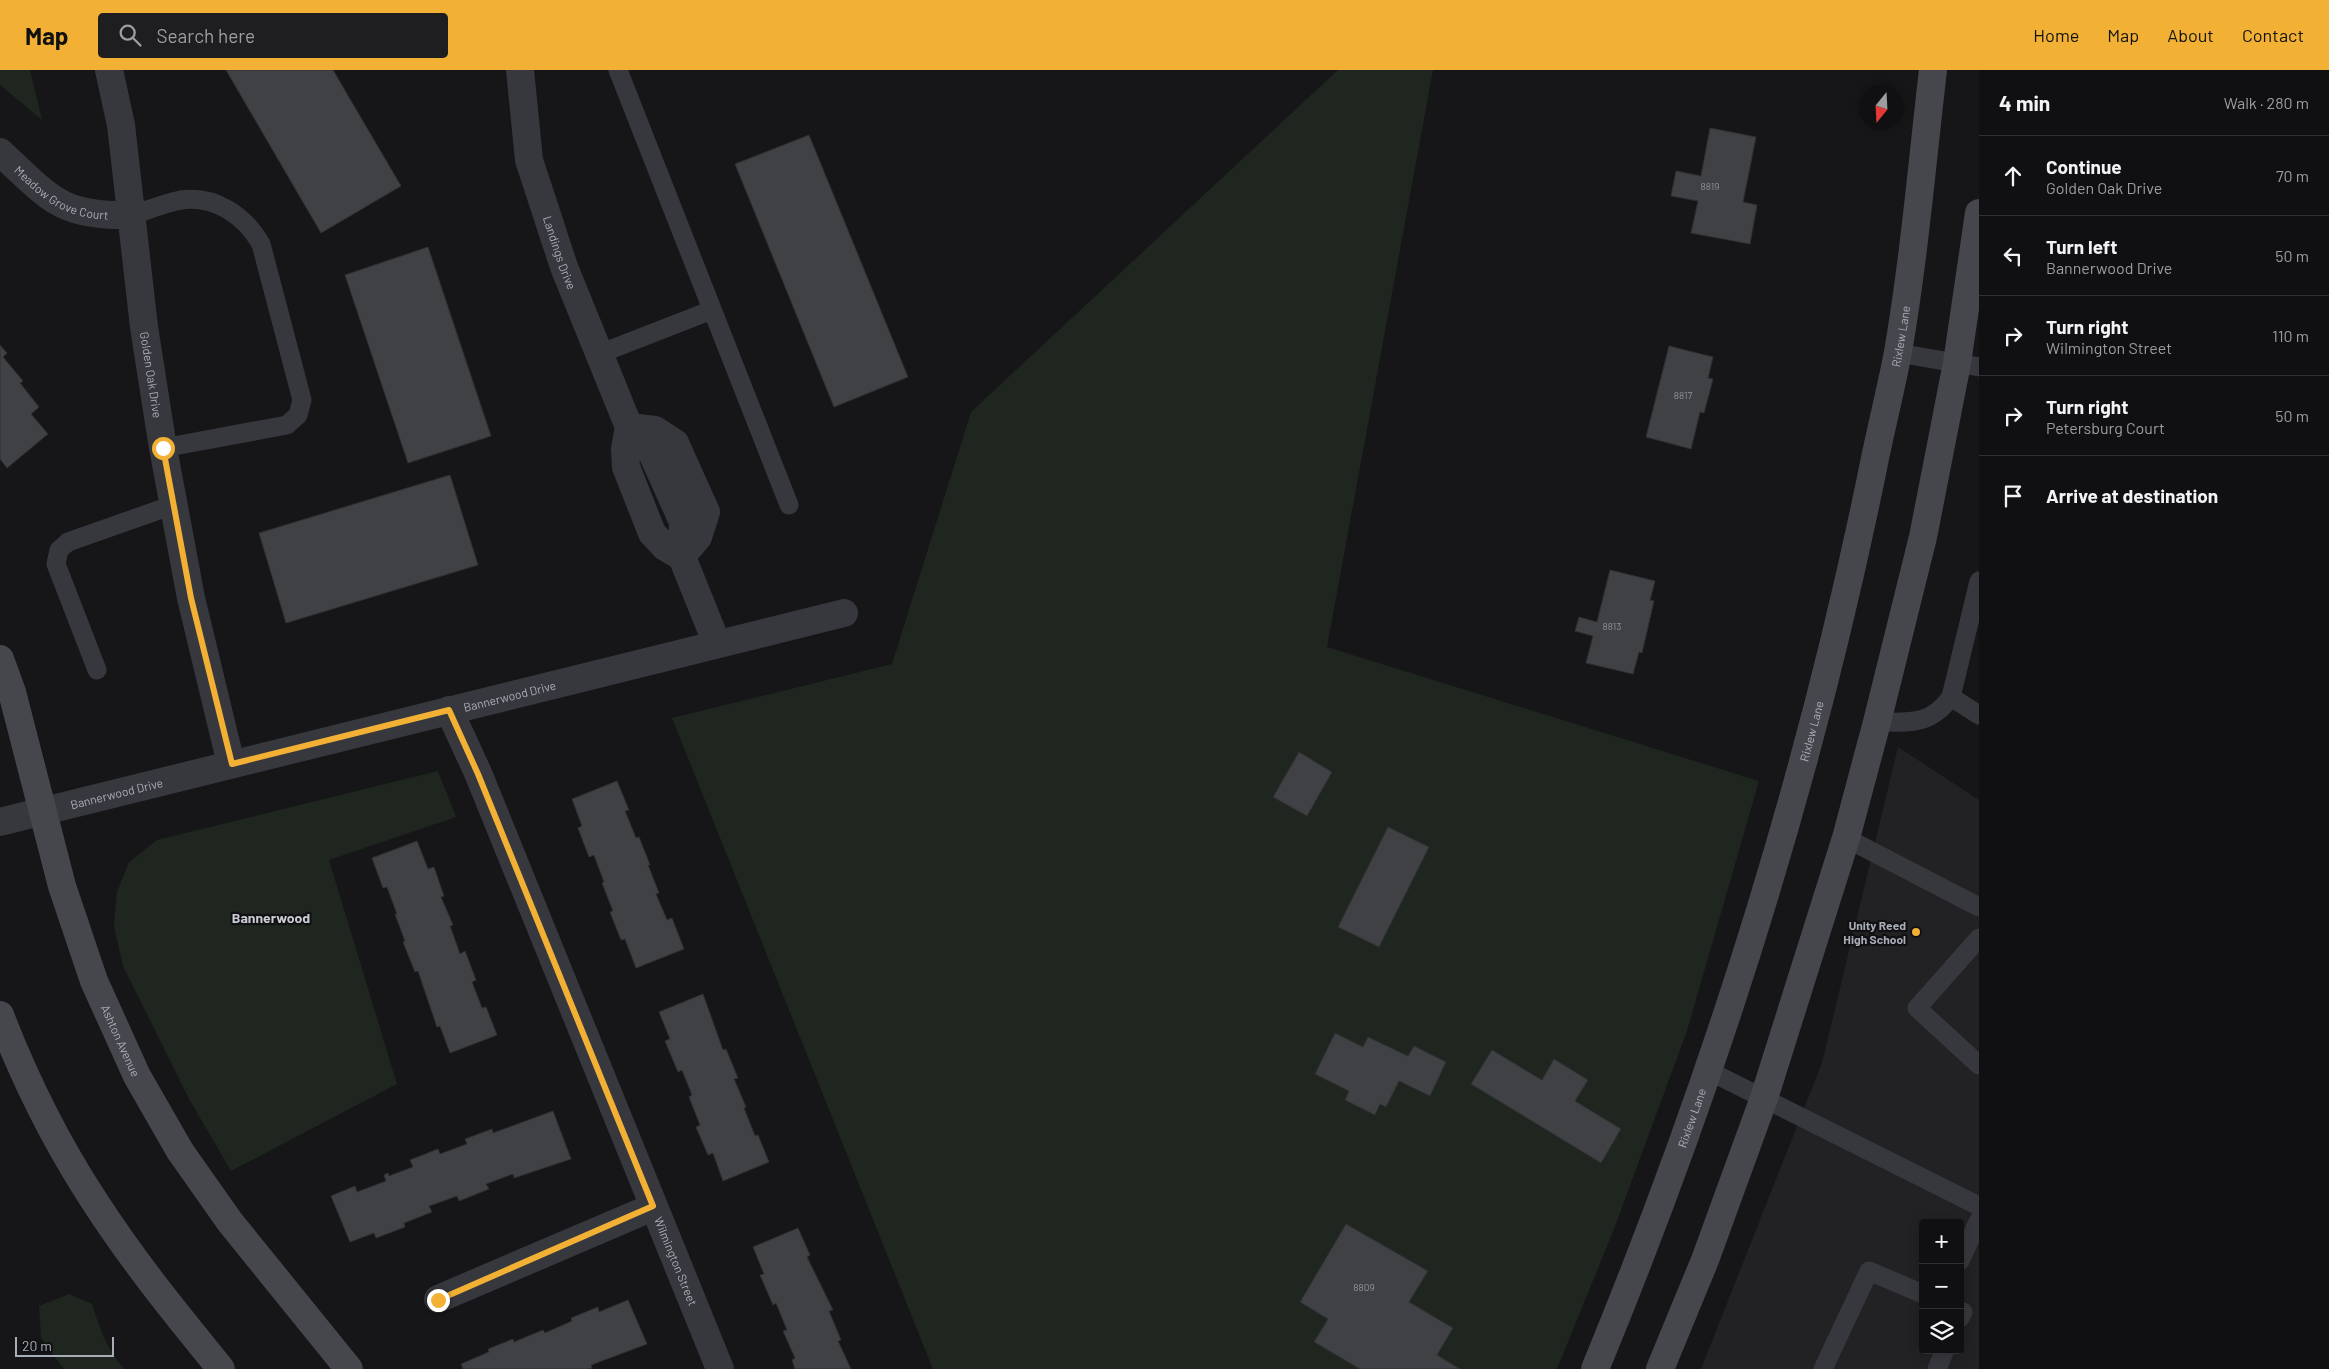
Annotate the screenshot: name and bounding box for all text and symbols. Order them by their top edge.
search box [98,13,448,58]
text: Map [25,21,68,50]
icon: search [116,21,144,49]
text: Search here [156,24,255,47]
text: Home [2033,24,2079,46]
text: Map [2107,24,2139,46]
text: About [2167,24,2214,46]
text: Contact [2242,24,2304,46]
north arrow [1859,85,1904,130]
text: 4 min [1999,90,2050,115]
text: Walk · 280 m [2224,93,2309,112]
text: Continue [2046,155,2122,178]
icon: ahead [1999,162,2027,190]
street label: Meadow Grove Court [12,163,109,222]
text: 70 m [2276,166,2309,185]
text: Golden Oak Drive [2046,178,2162,197]
house number: 8819 [1701,180,1719,192]
street label: Landings Drive [541,214,579,291]
text: Turn left [2046,235,2117,258]
icon: left [1999,242,2027,270]
text: 50 m [2275,246,2309,265]
text: Bannerwood Drive [2046,258,2172,277]
street label: Rixlew Lane [1888,305,1912,368]
text: Turn right [2046,315,2128,338]
icon: right [1999,322,2027,350]
text: 110 m [2272,326,2309,345]
street label: Golden Oak Drive [138,331,165,419]
text: Wilmington Street [2046,338,2172,357]
house number: 8817 [1674,389,1692,401]
text: Turn right [2046,395,2128,418]
icon: right [1999,402,2027,430]
text: 50 m [2275,406,2309,425]
text: Petersburg Court [2046,418,2165,437]
route start [152,437,175,460]
icon: arrive [1999,482,2027,510]
text: Arrive at destination [2046,484,2218,507]
house number: 8813 [1603,620,1621,632]
street label: Bannerwood Drive [462,678,557,714]
street label: Rixlew Lane [1796,699,1826,763]
street label: Bannerwood Drive [69,775,164,811]
district label: Bannerwood [232,909,310,926]
place label: Unity Reed High School [1843,918,1906,946]
marker: Unity Reed High School [1910,926,1922,938]
street label: Ashton Avenue [99,1002,143,1079]
street label: Rixlew Lane [1674,1086,1708,1149]
street label: Wilmington Street [652,1214,700,1307]
map controls [1919,1219,1964,1354]
button: + [1919,1219,1964,1264]
button: − [1919,1264,1964,1309]
house number: 8809 [1353,1281,1375,1293]
route end [427,1289,450,1312]
button: layers [1919,1309,1964,1354]
scale bar [15,1334,114,1357]
text: 20 m [22,1337,52,1354]

